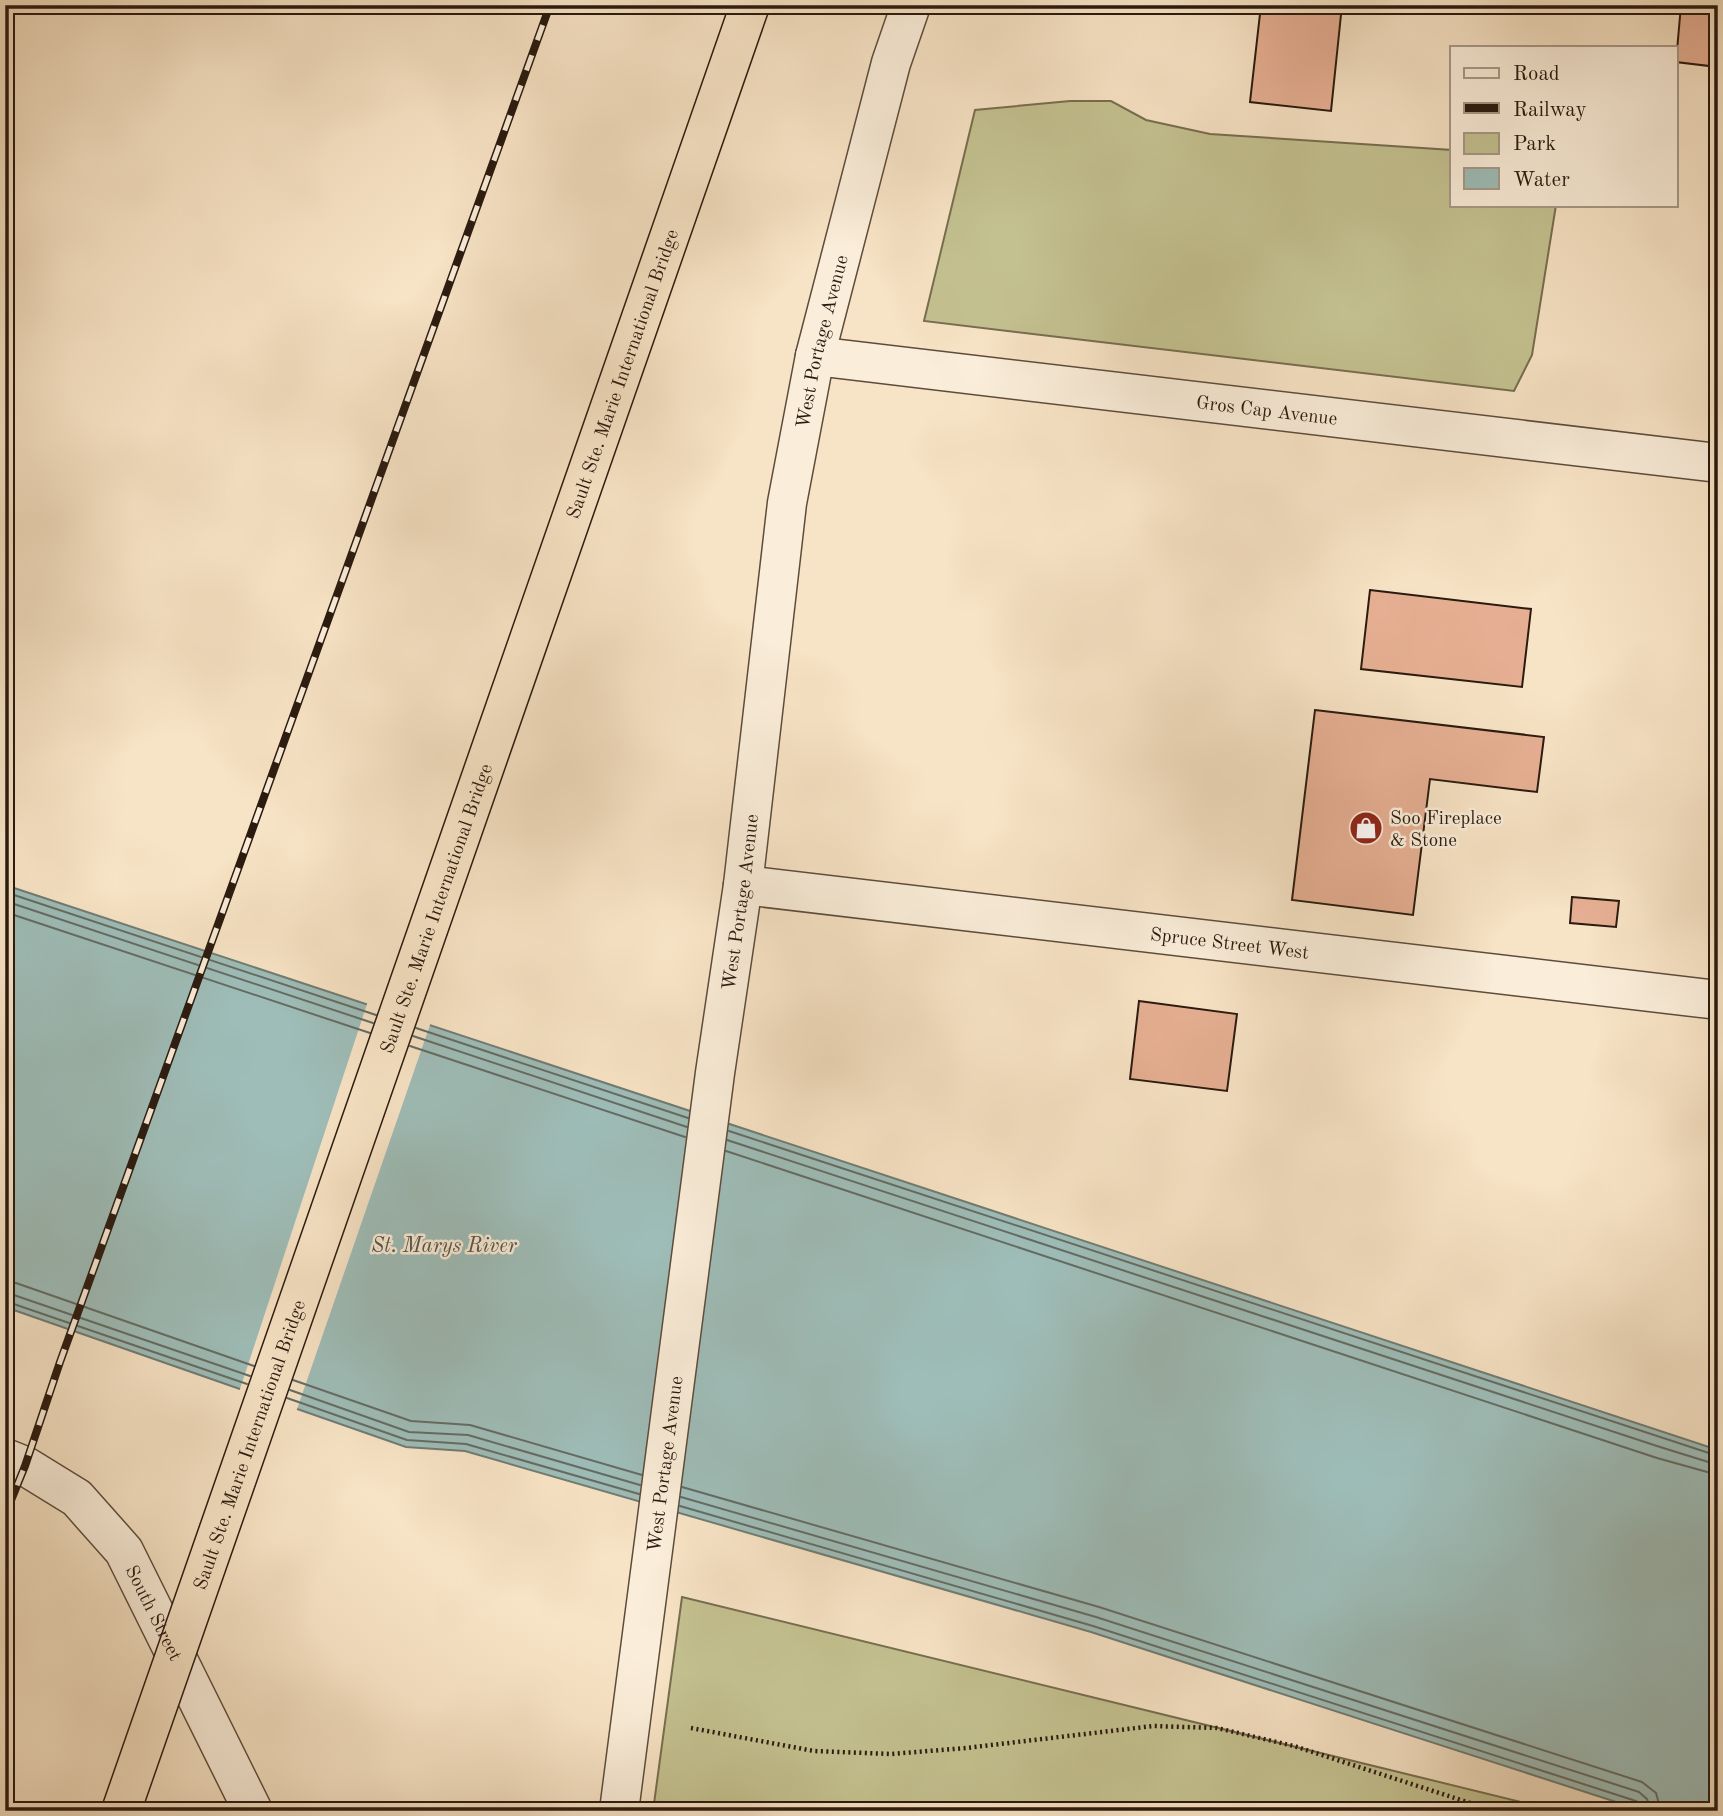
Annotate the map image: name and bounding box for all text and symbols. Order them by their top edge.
legend [1450,46,1678,206]
text: Road [1513,64,1560,85]
text: Railway [1513,100,1587,121]
text: Park [1513,134,1556,155]
text: Water [1513,170,1570,191]
street label: Sault Ste. Marie International Bridge [565,227,683,522]
street label: West Portage Avenue [794,253,853,430]
street label: Gros Cap Avenue [1195,394,1338,430]
street label: Sault Ste. Marie International Bridge [379,762,497,1056]
shop icon: Soo Fireplace & Stone [1347,809,1385,847]
place label: Soo Fireplace & Stone [1390,810,1502,851]
street label: West Portage Avenue [720,813,763,992]
street label: Spruce Street West [1149,926,1310,964]
water label: St. Marys River [371,1236,518,1257]
street label: Sault Ste. Marie International Bridge [192,1298,310,1593]
street label: West Portage Avenue [646,1375,687,1553]
street label: South Street [121,1563,184,1664]

